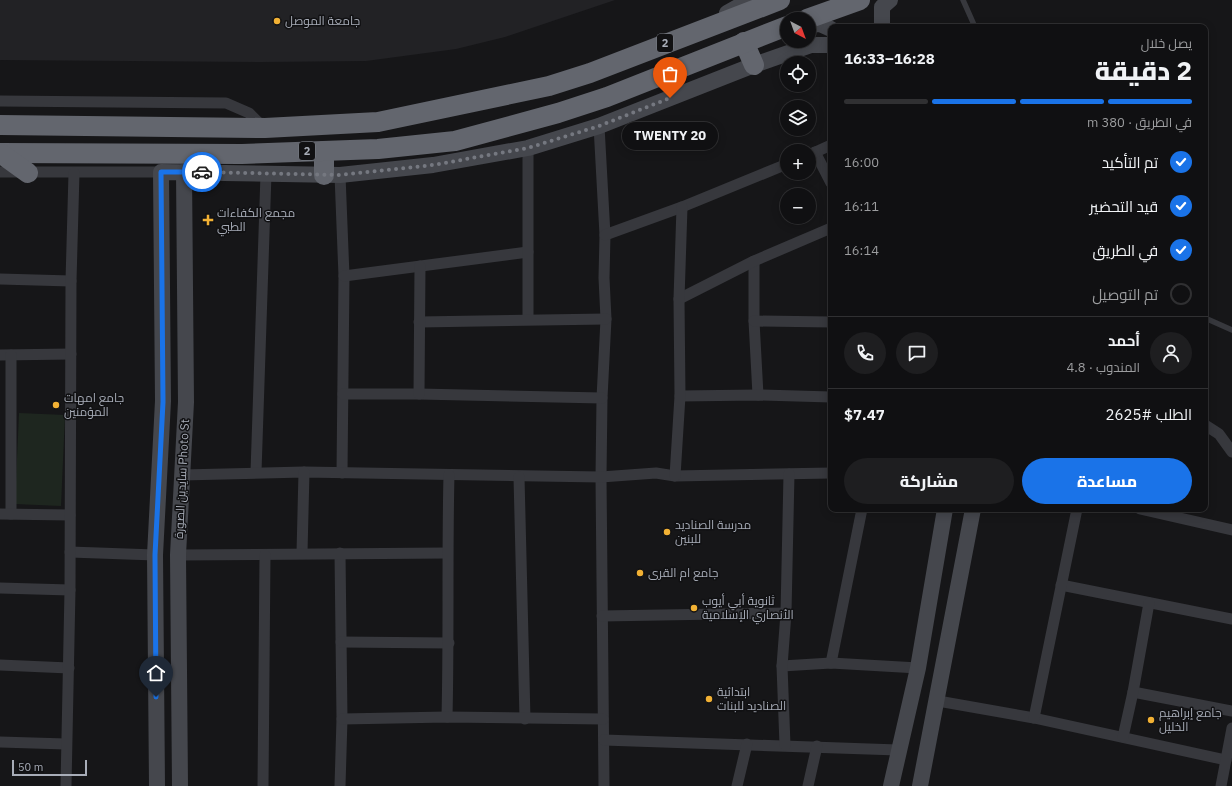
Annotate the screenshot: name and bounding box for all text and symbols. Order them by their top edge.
north arrow [780,12,816,48]
map controls [780,12,816,224]
place label: جامعة الموصل [285,13,360,28]
marker: جامعة الموصل [272,16,282,26]
road number: 2 [657,34,673,52]
text: يصل خلال [1141,35,1192,52]
text: 16:28–16:33 [844,49,935,68]
text: 2 دقيقة [1095,53,1192,87]
button: locate [780,56,816,92]
pin [653,57,687,98]
icon: bag [659,63,681,85]
button: layers [780,100,816,136]
text: في الطريق · 380 m [1087,114,1192,131]
callout: TWENTY 20 [622,122,718,150]
text: TWENTY 20 [634,127,706,144]
road number: 2 [299,142,315,160]
button: + [780,144,816,180]
icon: check [1170,151,1192,173]
courier [182,152,222,192]
text: تم التأكيد [1102,153,1158,172]
text: 16:00 [844,154,879,171]
icon: car [191,161,213,183]
button: − [780,188,816,224]
icon: check [1170,195,1192,217]
text: قيد التحضير [1090,197,1158,216]
text: 16:11 [844,198,879,215]
place label: مجمع الكفاءات الطبي [217,205,295,237]
marker: مجمع الكفاءات الطبي [202,214,214,226]
icon: check [1170,239,1192,261]
text: في الطريق [1093,241,1158,260]
text: 16:14 [844,242,879,259]
text: تم التوصيل [1092,285,1158,304]
text: أحمد [1108,331,1140,350]
button: phone [844,332,886,374]
button: chat [896,332,938,374]
button: person [1150,332,1192,374]
text: المندوب · 4.8 [1067,359,1140,376]
place label: جامع امهات المؤمنين [64,390,124,419]
marker: جامع امهات المؤمنين [51,400,61,410]
text: $7.47 [844,405,885,424]
text: الطلب #2625 [1105,405,1192,424]
street label: سايدين الصورة Photo St [171,419,192,539]
button: مشاركة [844,458,1014,504]
button: مساعدة [1022,458,1192,504]
place label: مدرسة الصناديد للبنين [675,517,751,546]
marker: مدرسة الصناديد للبنين [662,527,672,537]
place label: جامع ام القرى [648,565,718,581]
marker: جامع ام القرى [635,568,645,578]
place label: ثانوية أبي أيوب الأنصاري الإسلامية [702,593,794,625]
marker: ثانوية أبي أيوب الأنصاري الإسلامية [689,603,699,613]
pin [139,656,173,697]
icon: home [145,662,167,684]
place label: ابتدائية الصناديد للبنات [717,684,786,713]
marker: ابتدائية الصناديد للبنات [704,694,714,704]
place label: جامع إبراهيم الخليل [1159,705,1222,734]
marker: جامع إبراهيم الخليل [1146,715,1156,725]
scale bar [12,758,87,777]
text: 50 m [18,760,43,774]

